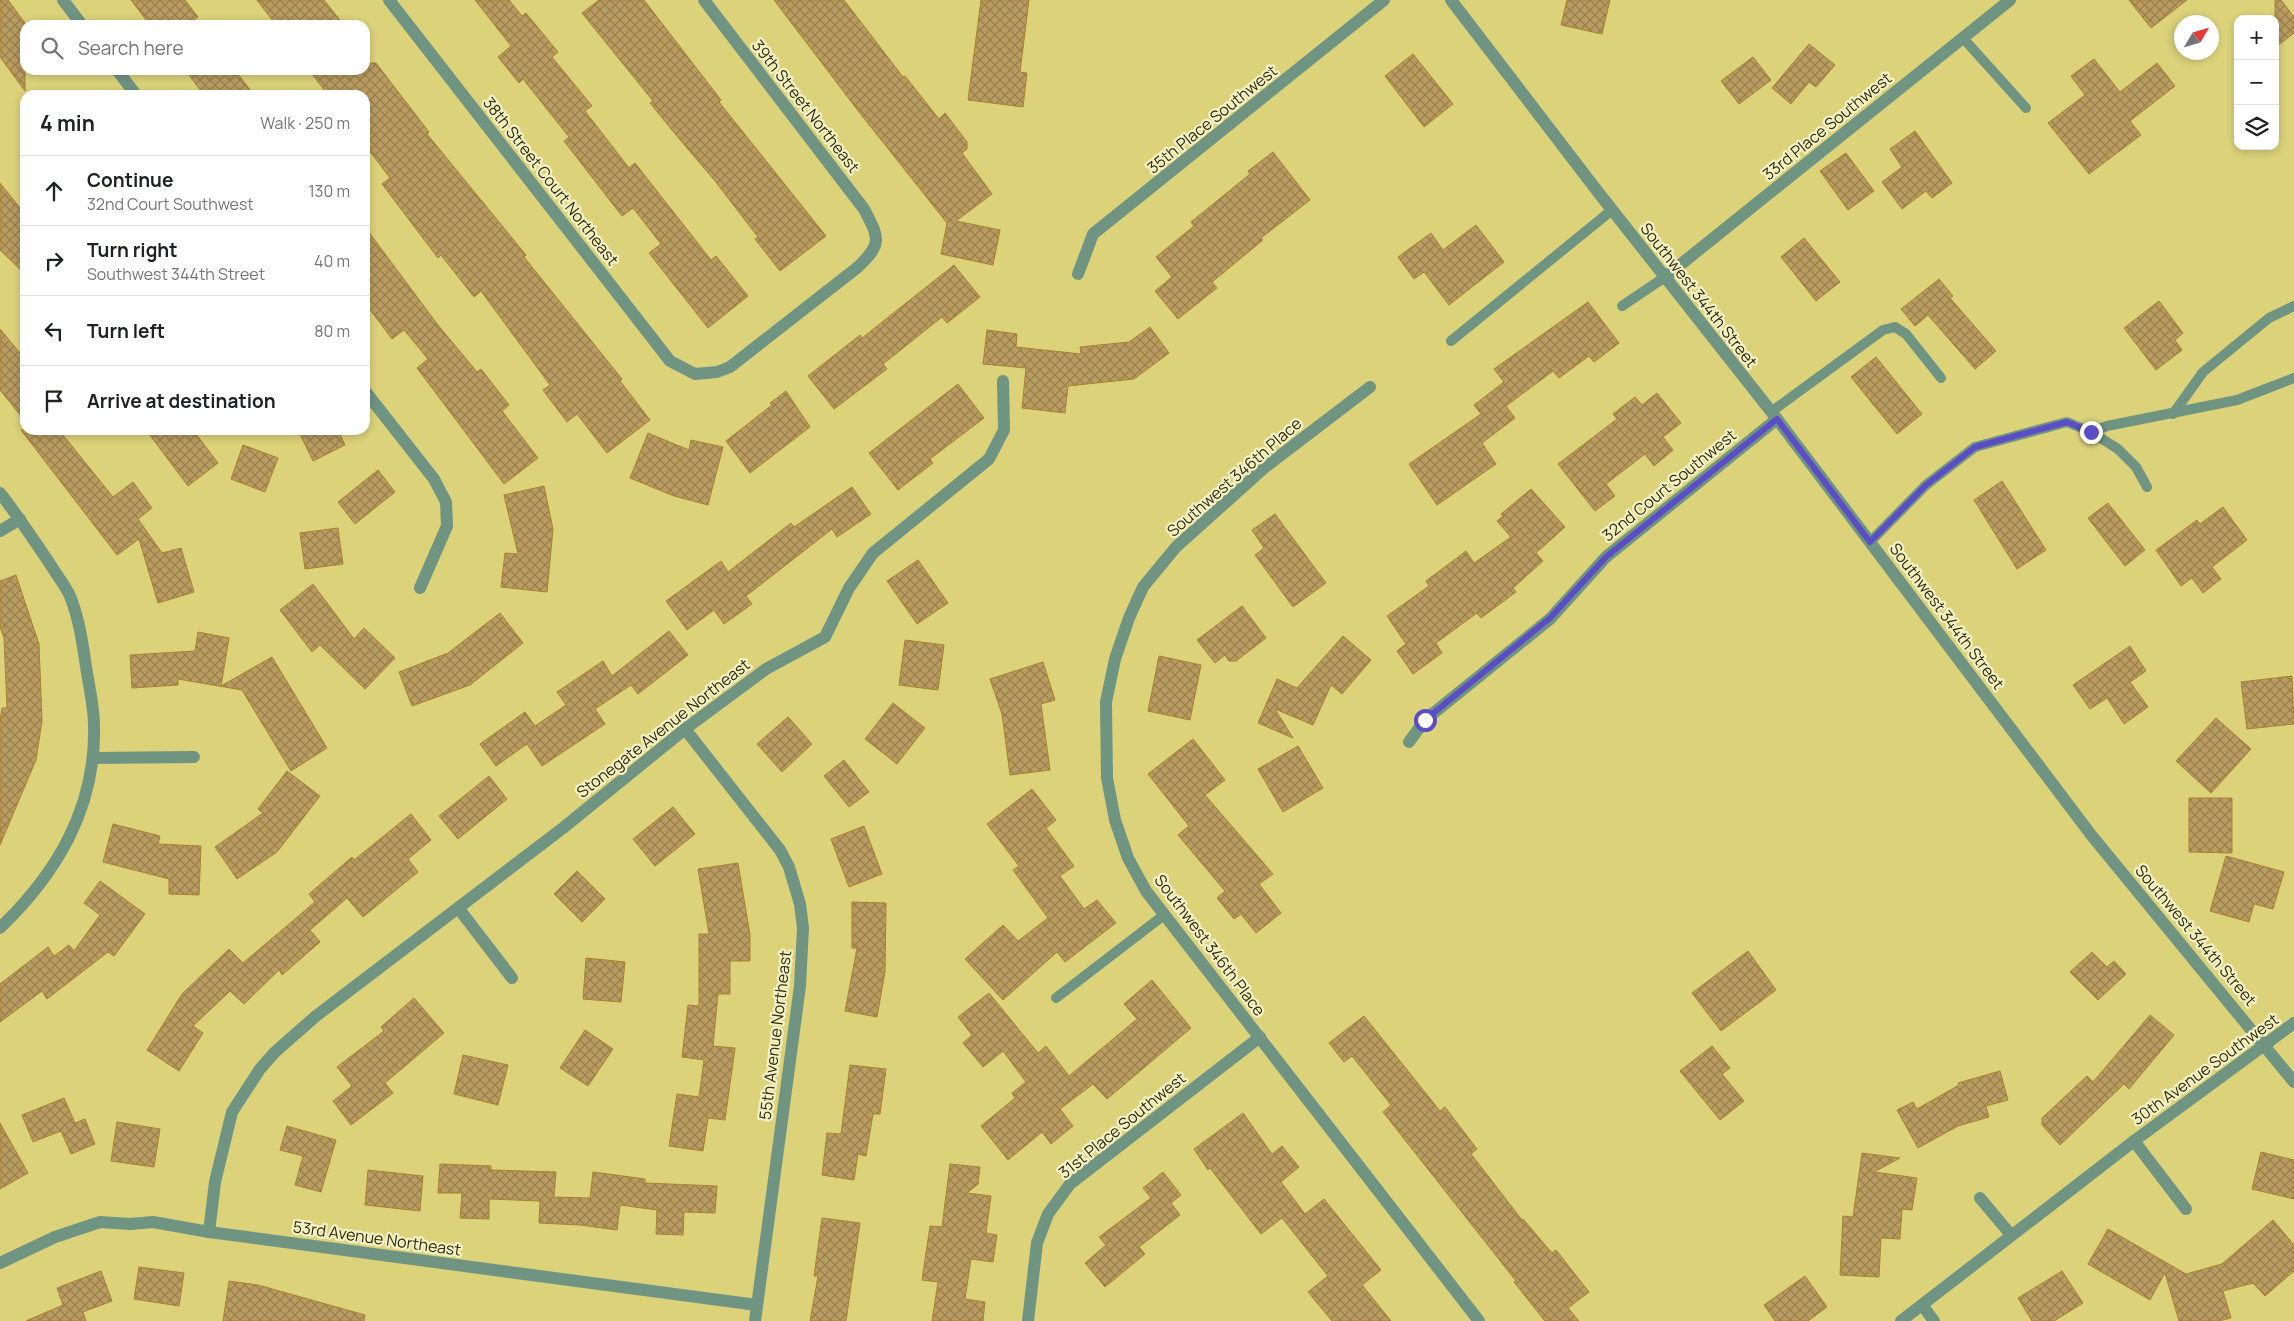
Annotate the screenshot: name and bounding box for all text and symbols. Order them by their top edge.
north arrow [2174,15,2219,60]
map controls [2234,15,2279,150]
button: + [2234,15,2279,60]
search box [20,20,370,75]
icon: search [38,34,66,62]
text: Search here [78,35,184,61]
street label: 39th Street Northeast [747,35,865,177]
street label: 35th Place Southwest [1142,60,1282,178]
button: − [2234,60,2279,105]
street label: 33rd Place Southwest [1758,67,1896,185]
street label: 38th Street Court Northeast [478,92,624,270]
button: layers [2234,105,2279,150]
text: 4 min [40,109,95,137]
text: Walk · 250 m [260,112,350,134]
text: Continue [87,167,173,193]
icon: ahead [40,177,68,205]
text: 130 m [308,180,350,202]
text: 32nd Court Southwest [87,193,254,215]
street label: Southwest 344th Street [1636,218,1762,372]
text: Turn right [87,237,177,263]
icon: right [40,247,68,275]
text: 40 m [314,250,350,272]
text: Southwest 344th Street [87,263,265,285]
icon: left [40,317,68,345]
text: Turn left [87,318,165,344]
text: 80 m [314,320,350,342]
icon: arrive [40,387,68,415]
text: Arrive at destination [87,388,276,414]
street label: Southwest 346th Place [1162,412,1306,542]
route end [2080,421,2103,444]
street label: 32nd Court Southwest [1597,424,1741,546]
street label: Southwest 344th Street [1885,538,2009,694]
street label: Stonegate Avenue Northeast [572,653,754,803]
route start [1414,709,1437,732]
street label: Southwest 344th Street [2130,860,2262,1010]
street label: Southwest 346th Place [1150,870,1270,1020]
street label: 55th Avenue Northeast [754,949,796,1121]
street label: 30th Avenue Southwest [2127,1008,2283,1130]
street label: 31st Place Southwest [1054,1067,1190,1183]
street label: 53rd Avenue Northeast [292,1215,462,1261]

